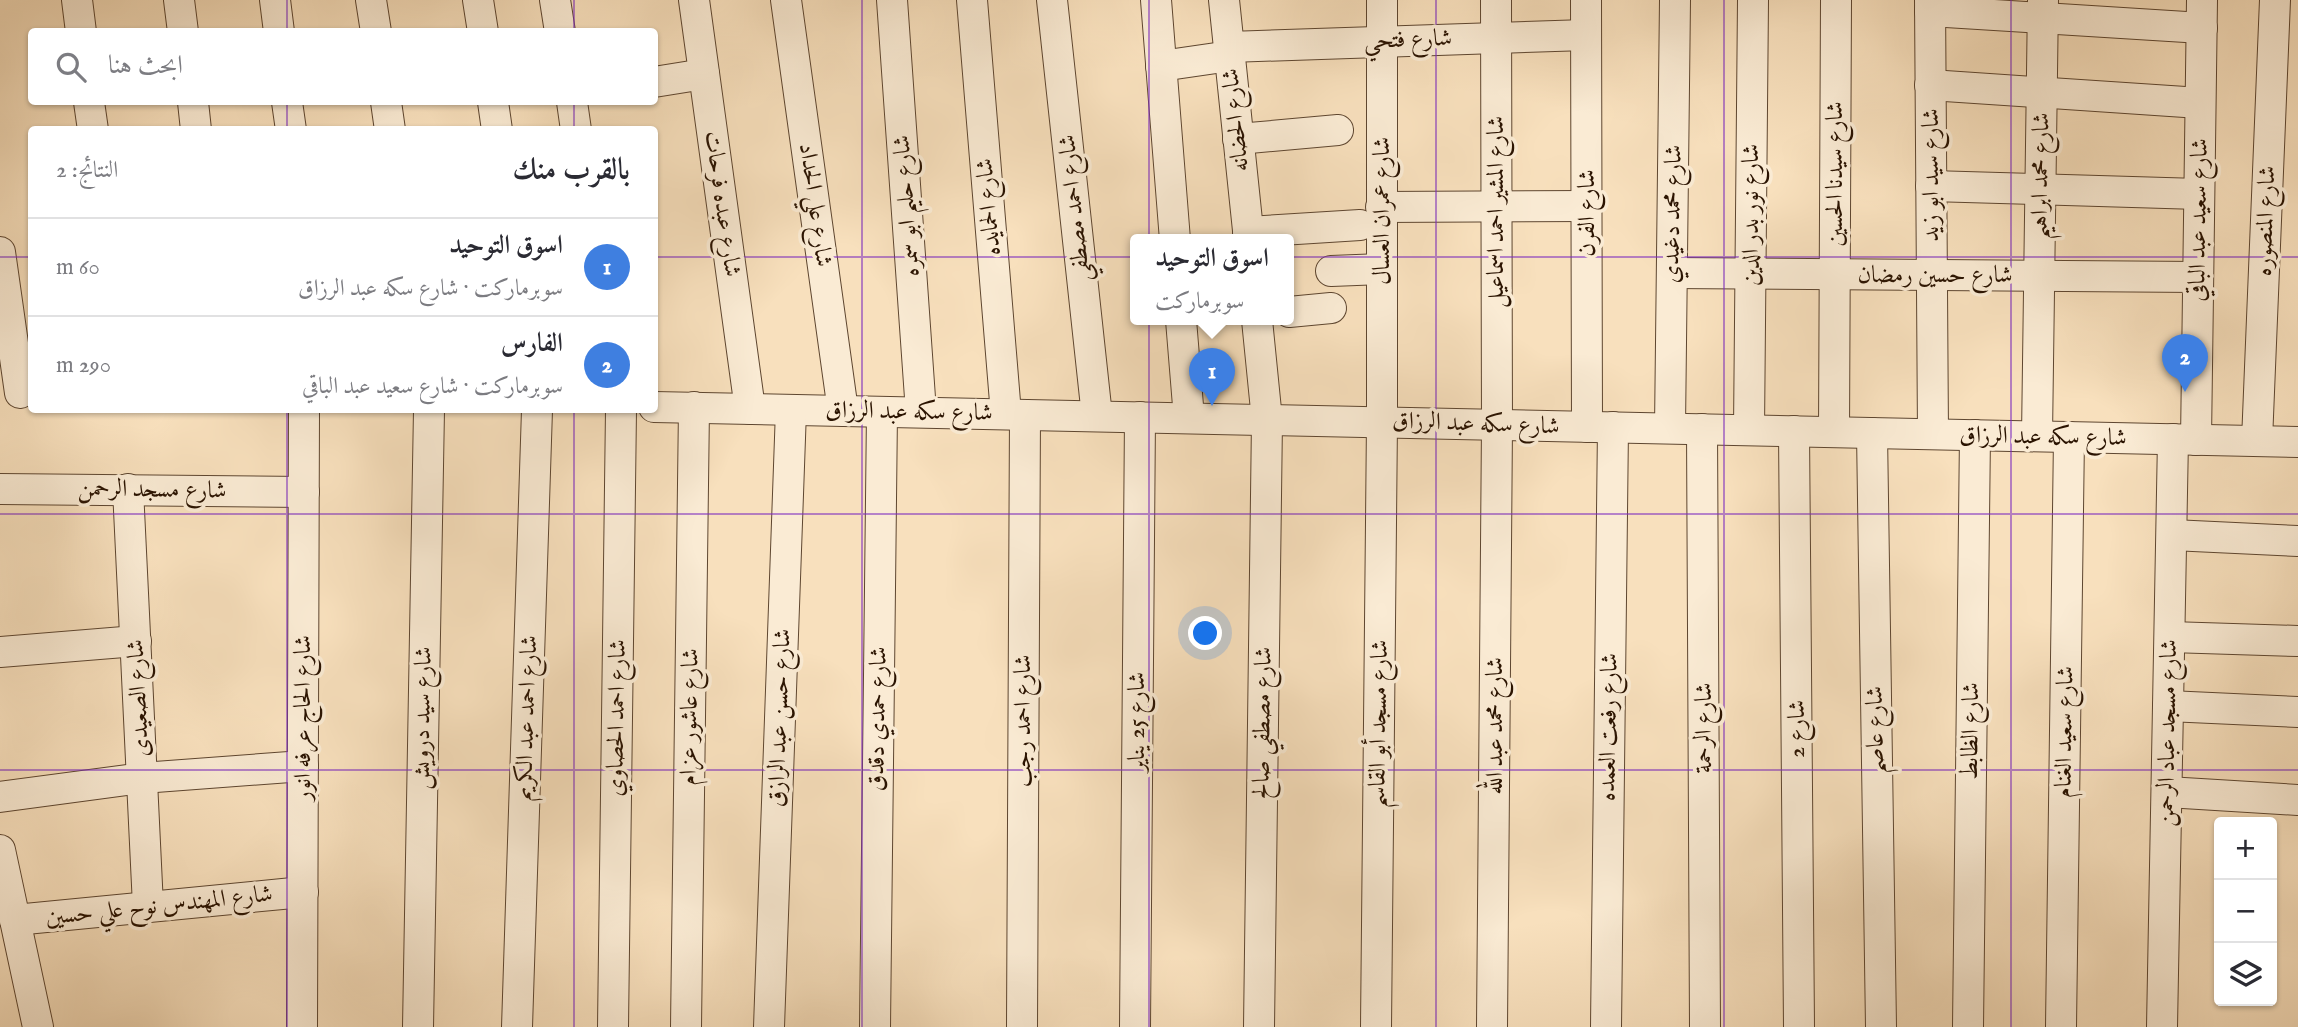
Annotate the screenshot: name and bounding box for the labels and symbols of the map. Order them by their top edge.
street label: شارع فتحي [1363,23,1453,63]
street label: شارع الحضانه [1215,66,1260,173]
street label: شارع سيدنا الحسين [1820,101,1854,247]
street label: شارع سيد ابو زيد [1916,108,1950,242]
street label: شارع محمد ابراهيم [2024,112,2065,240]
street label: شارع المشير احمد اسماعيل [1481,116,1515,308]
street label: شارع عبده فرحات [693,129,748,279]
street label: شارع احمد مصطفي [1052,132,1104,283]
street label: شارع حليم ابو سمره [887,134,934,278]
street label: شارع عمران العسال [1367,137,1401,285]
street label: شارع سعيد عبد الباقي [2182,138,2219,302]
street label: شارع علي الحداد [785,141,839,270]
street label: شارع محمد دغيدي [1656,144,1693,284]
street label: شارع نور بدر الدين [1736,144,1770,286]
street label: شارع الحمايده [969,157,1012,257]
street label: شارع المنصوره [2249,165,2286,277]
street label: شارع الفرن [1572,169,1606,257]
street label: شارع حسين رمضان [1857,260,2013,294]
pin: 2 [2162,334,2208,392]
pin: 1 [1189,348,1235,406]
street label: شارع سكه عبد الرزاق [825,395,993,432]
street label: شارع سكه عبد الرزاق [1392,406,1560,445]
street label: شارع سكه عبد الرزاق [1959,420,2127,457]
street label: شارع مسجد الرحمن [77,473,227,510]
your location [1188,616,1222,650]
street label: شارع حسن عبد الرازق [761,628,802,808]
street label: شارع الحاج عرفه انور [288,635,323,803]
street label: شارع احمد عبد الكريم [509,635,549,802]
street label: شارع الصعيدى [120,638,161,758]
street label: شارع احمد الحصاوي [600,639,637,797]
street label: شارع مسجد أبو القاسم [1359,639,1403,809]
street label: شارع مسجد عباد الرحمن [2151,639,2188,827]
street label: شارع سيد درويش [406,646,443,790]
street label: شارع حمدي دقدق [861,646,898,792]
street label: شارع مصطفي صالح [1246,646,1286,800]
street label: شارع عاشور عزام [673,648,711,786]
street label: شارع رفعت العمده [1592,653,1629,801]
street label: شارع احمد رجب [1008,655,1042,787]
street label: شارع محمد عبد الله [1475,657,1514,795]
street label: شارع سعيد الغنام [2048,666,2086,798]
street label: شارع 25 يناير [1122,672,1156,775]
street label: شارع الظابط [1955,682,1990,780]
street label: شارع الرحمة [1689,683,1723,773]
street label: شارع عاصم [1860,686,1899,774]
street label: شارع 2 [1782,700,1816,758]
street label: شارع المهندس نوح علي حسين [44,879,275,939]

